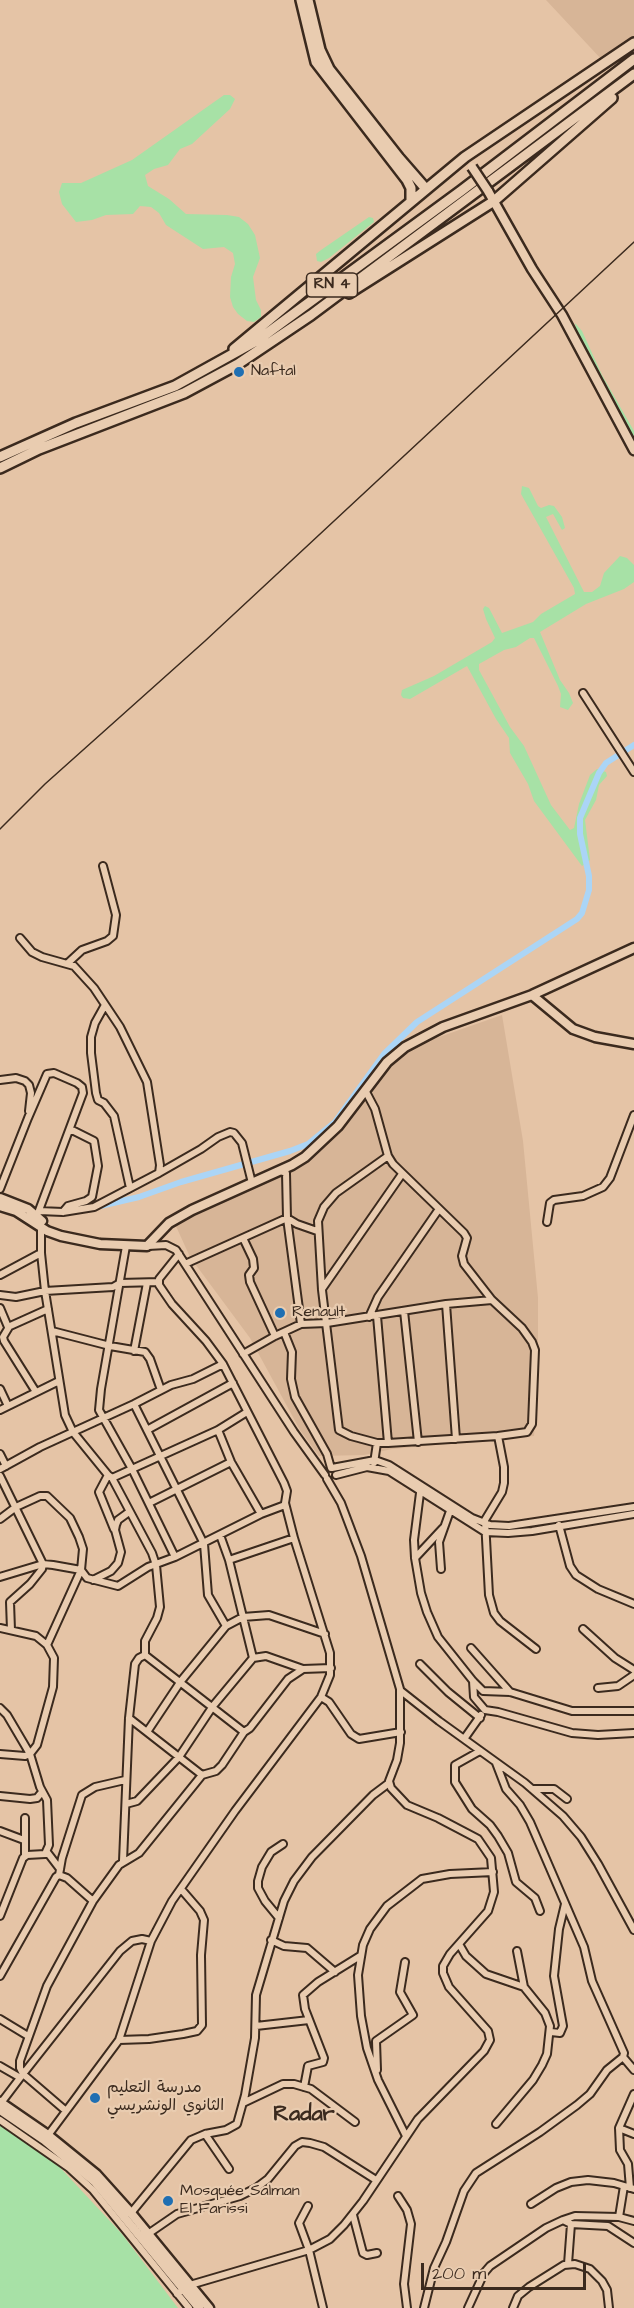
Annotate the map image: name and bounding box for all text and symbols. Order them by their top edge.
road number: RN 4 [306,273,358,297]
place label: Naftal [251,362,296,382]
marker: Naftal [232,365,246,379]
place label: Renault [292,1303,345,1323]
marker: Renault [273,1306,287,1320]
place label: مدرسة التعليم الثانوي الونشريسي [107,2079,224,2117]
marker: مدرسة التعليم الثانوي الونشريسي [88,2091,102,2105]
district label: Radar [273,2102,335,2128]
place label: Mosquée Salman El Farissi [180,2182,300,2220]
marker: Mosquée Salman El Farissi [161,2194,175,2208]
scale bar [424,2251,589,2289]
text: 200 m [432,2261,486,2286]

